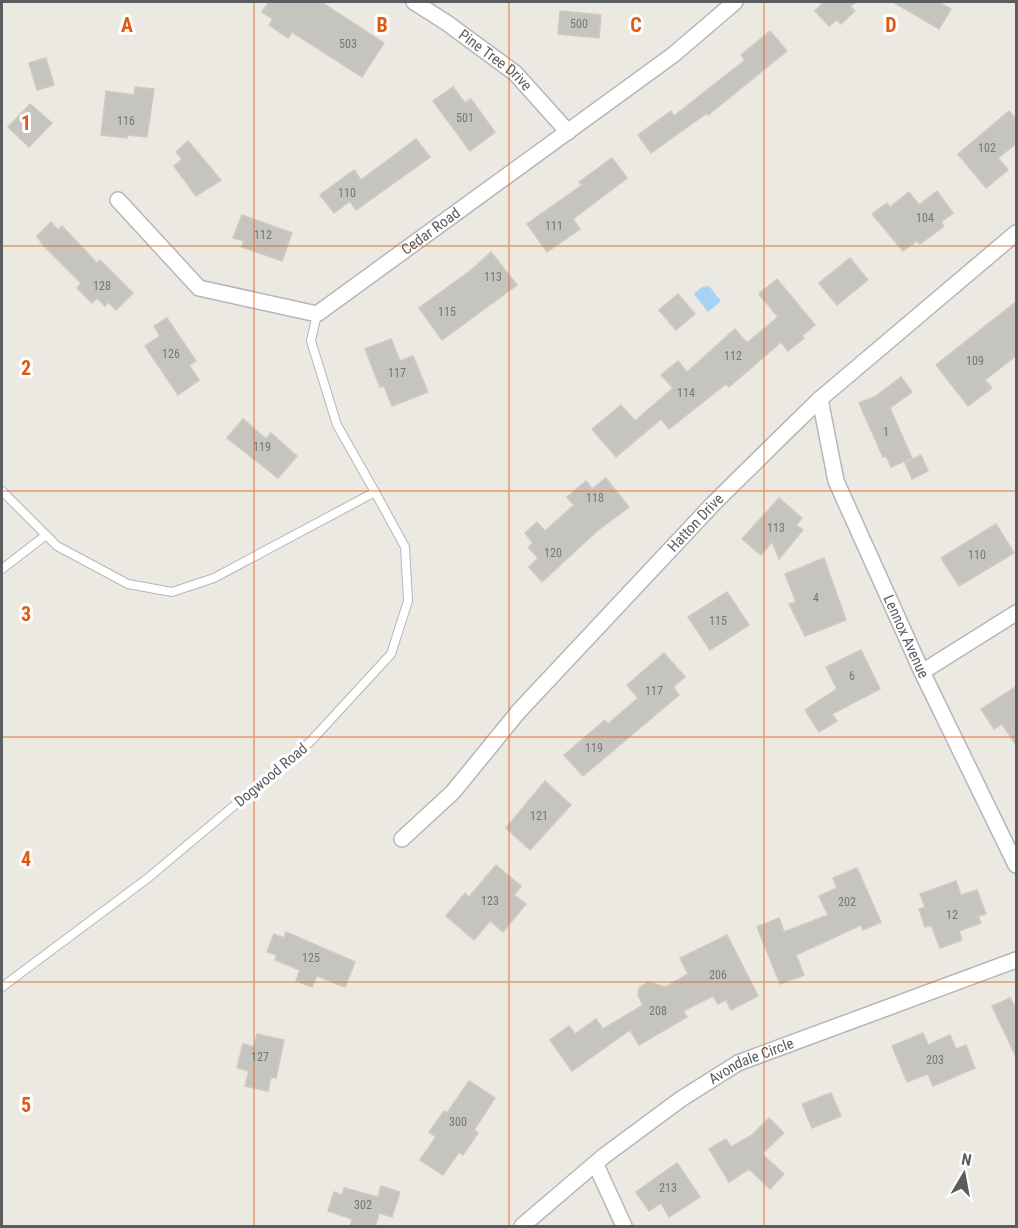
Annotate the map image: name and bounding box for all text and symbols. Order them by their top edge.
text: A [121,13,133,37]
text: B [376,13,388,37]
text: C [630,13,642,37]
text: D [885,13,897,37]
house number: 500 [570,17,588,31]
street label: Pine Tree Drive [455,26,536,94]
house number: 503 [339,37,357,51]
text: 1 [21,111,31,135]
house number: 501 [456,111,474,125]
house number: 116 [117,114,135,128]
house number: 102 [978,141,996,155]
house number: 110 [338,186,356,200]
street label: Cedar Road [398,204,464,259]
house number: 104 [916,211,934,225]
house number: 111 [545,219,563,233]
house number: 112 [254,228,272,242]
house number: 113 [484,270,502,284]
house number: 128 [93,279,111,293]
house number: 115 [438,305,456,319]
house number: 126 [162,347,180,361]
house number: 112 [724,349,742,363]
house number: 109 [966,354,984,368]
text: 2 [21,356,31,380]
house number: 117 [388,366,406,380]
house number: 114 [677,386,695,400]
house number: 1 [883,425,889,439]
house number: 119 [253,440,271,454]
street label: Hatton Drive [664,490,727,556]
house number: 118 [586,491,604,505]
house number: 113 [767,521,785,535]
house number: 120 [544,546,562,560]
house number: 110 [968,548,986,562]
house number: 4 [813,591,819,605]
street label: Lennox Avenue [879,592,933,681]
text: 3 [21,602,31,626]
house number: 115 [709,614,727,628]
house number: 6 [849,669,855,683]
house number: 117 [645,684,663,698]
street label: Dogwood Road [231,739,311,811]
house number: 119 [585,741,603,755]
house number: 121 [530,809,548,823]
text: 4 [21,847,31,871]
house number: 123 [481,894,499,908]
house number: 202 [838,895,856,909]
house number: 12 [946,908,958,922]
house number: 125 [302,951,320,965]
house number: 206 [709,968,727,982]
house number: 208 [649,1004,667,1018]
street label: Avondale Circle [705,1034,796,1088]
house number: 127 [251,1050,269,1064]
house number: 203 [926,1053,944,1067]
text: 5 [21,1093,31,1117]
house number: 300 [449,1115,467,1129]
north arrow [934,1144,994,1204]
text: N [960,1150,973,1170]
house number: 213 [659,1181,677,1195]
house number: 302 [354,1198,372,1212]

